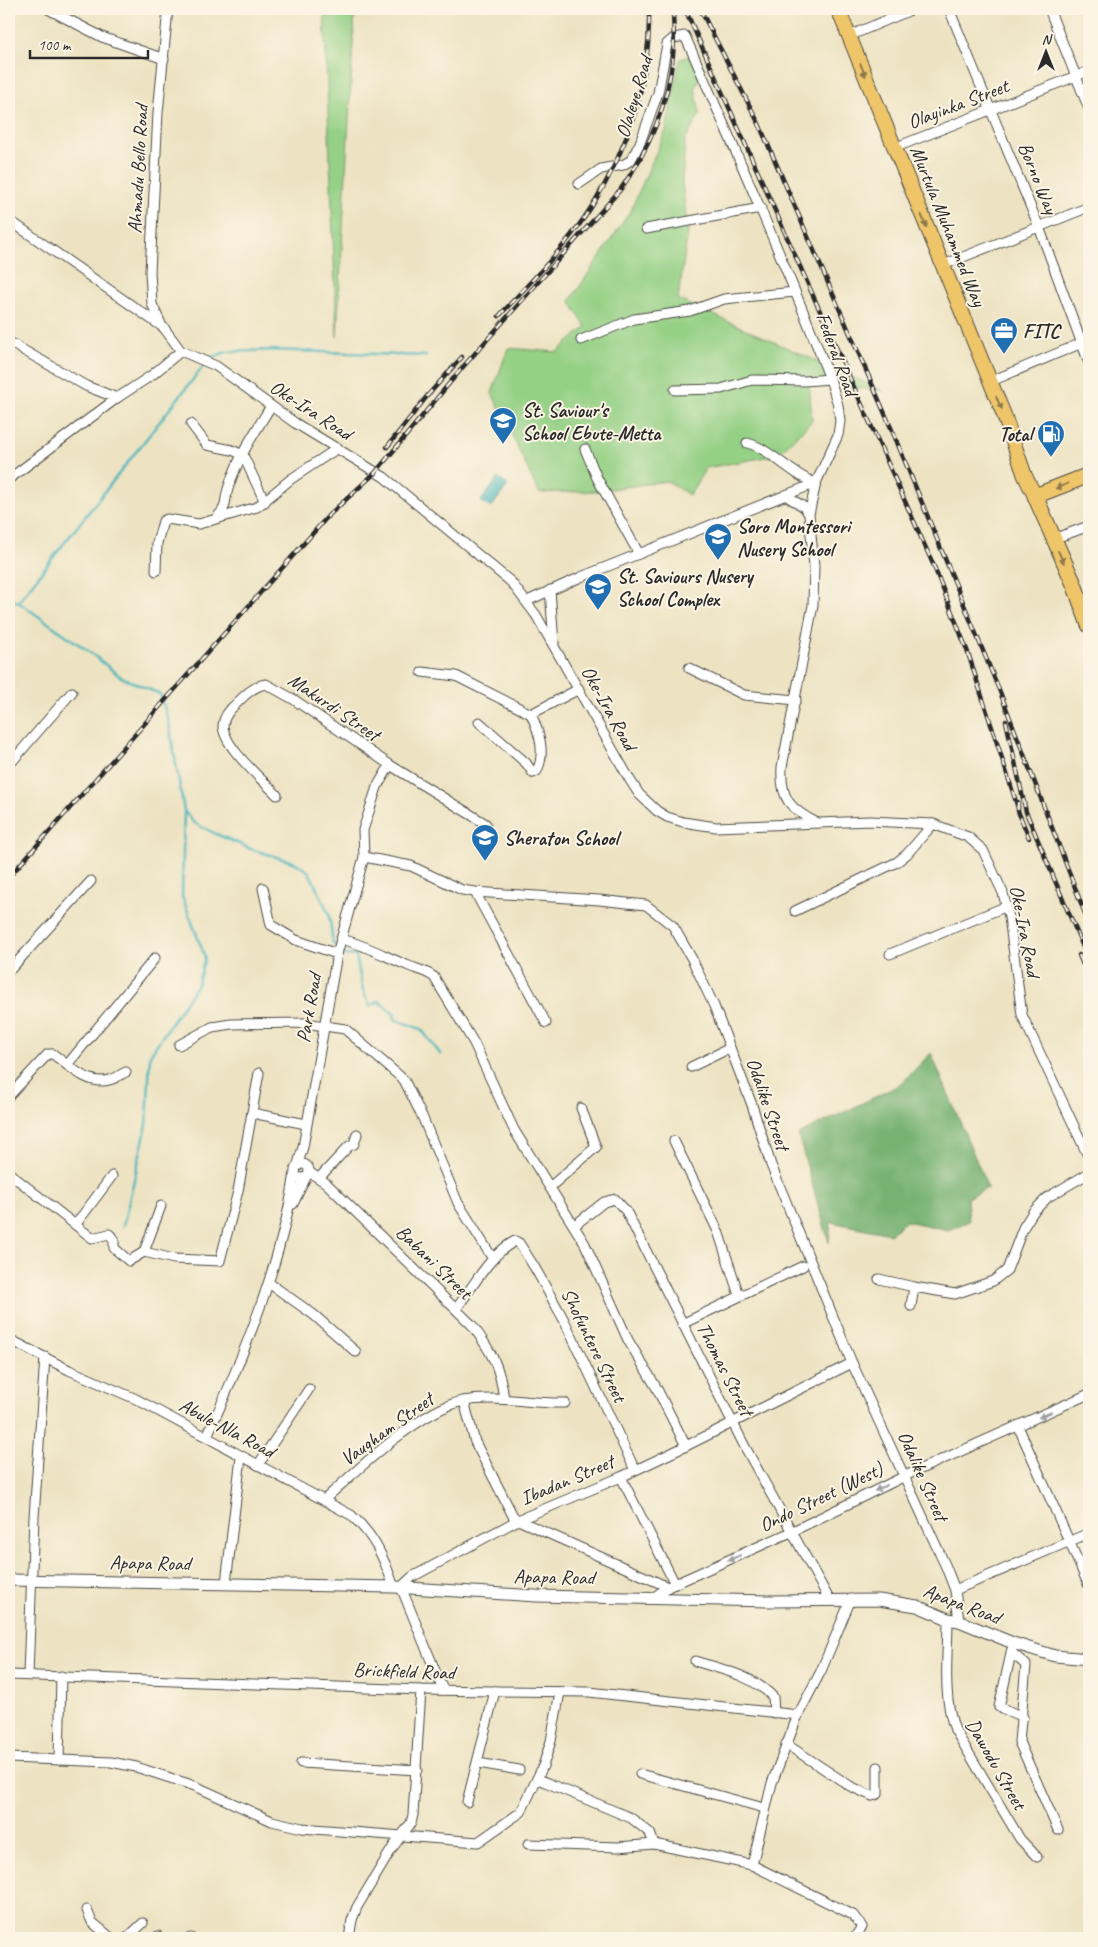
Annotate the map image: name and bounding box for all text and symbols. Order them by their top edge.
scale bar [30,28,148,60]
north arrow [1020,28,1070,78]
text: N [1042,31,1053,48]
text: 100 m [38,36,72,55]
street label: Olaleye Road [610,50,659,141]
one-way arrow [859,63,867,77]
street label: Olayinka Street [904,73,1014,135]
street label: Ahmadu Bello Road [122,101,154,234]
street label: Borno Way [1012,139,1064,219]
street label: Murtula Muhammed Way [904,142,992,311]
one-way arrow [921,213,929,228]
street label: Federal Road [810,309,865,402]
office icon: FITC [989,316,1019,355]
place label: FITC [1023,319,1062,344]
street label: Oke-Ira Road [265,374,359,447]
one-way arrow [994,396,1003,411]
place label: St. Saviour's School Ebute-Metta [522,398,662,446]
school or university icon: St. Saviour's School Ebute-Metta [488,406,518,445]
fuel station icon: Total [1036,419,1066,458]
place label: Total [999,422,1035,447]
one-way arrow [1055,482,1069,490]
place label: Soro Montessori Nusery School [737,514,853,562]
school or university icon: Soro Montessori Nusery School [703,522,733,561]
one-way arrow [1058,550,1066,564]
place label: St. Saviours Nusery School Complex [617,564,755,612]
school or university icon: St. Saviours Nusery School Complex [583,572,613,611]
street label: Oke-Ira Road [576,661,644,757]
street label: Makurdi Street [283,667,387,749]
school or university icon: Sheraton School [470,823,500,862]
place label: Sheraton School [504,826,623,851]
street label: Oke-Ira Road [1004,883,1047,982]
street label: Park Road [291,968,328,1044]
street label: Odalike Street [741,1055,797,1157]
street label: Babani Street [391,1219,479,1306]
street label: Shofuntere Street [556,1284,633,1408]
street label: Thomas Street [691,1318,761,1423]
street label: Vaugham Street [336,1385,441,1471]
street label: Abule-Nla Road [175,1392,282,1465]
one-way arrow [1038,1411,1052,1419]
street label: Odalike Street [892,1427,955,1528]
street label: Ibadan Street [517,1448,620,1511]
street label: Ondo Street (West) [755,1456,888,1538]
one-way arrow [874,1484,888,1492]
street label: Apapa Road [109,1550,194,1576]
one-way arrow [727,1554,741,1562]
street label: Apapa Road [513,1564,598,1590]
street label: Apapa Road [920,1578,1007,1631]
street label: Brickfield Road [353,1657,458,1685]
street label: Dawodu Street [960,1714,1033,1816]

